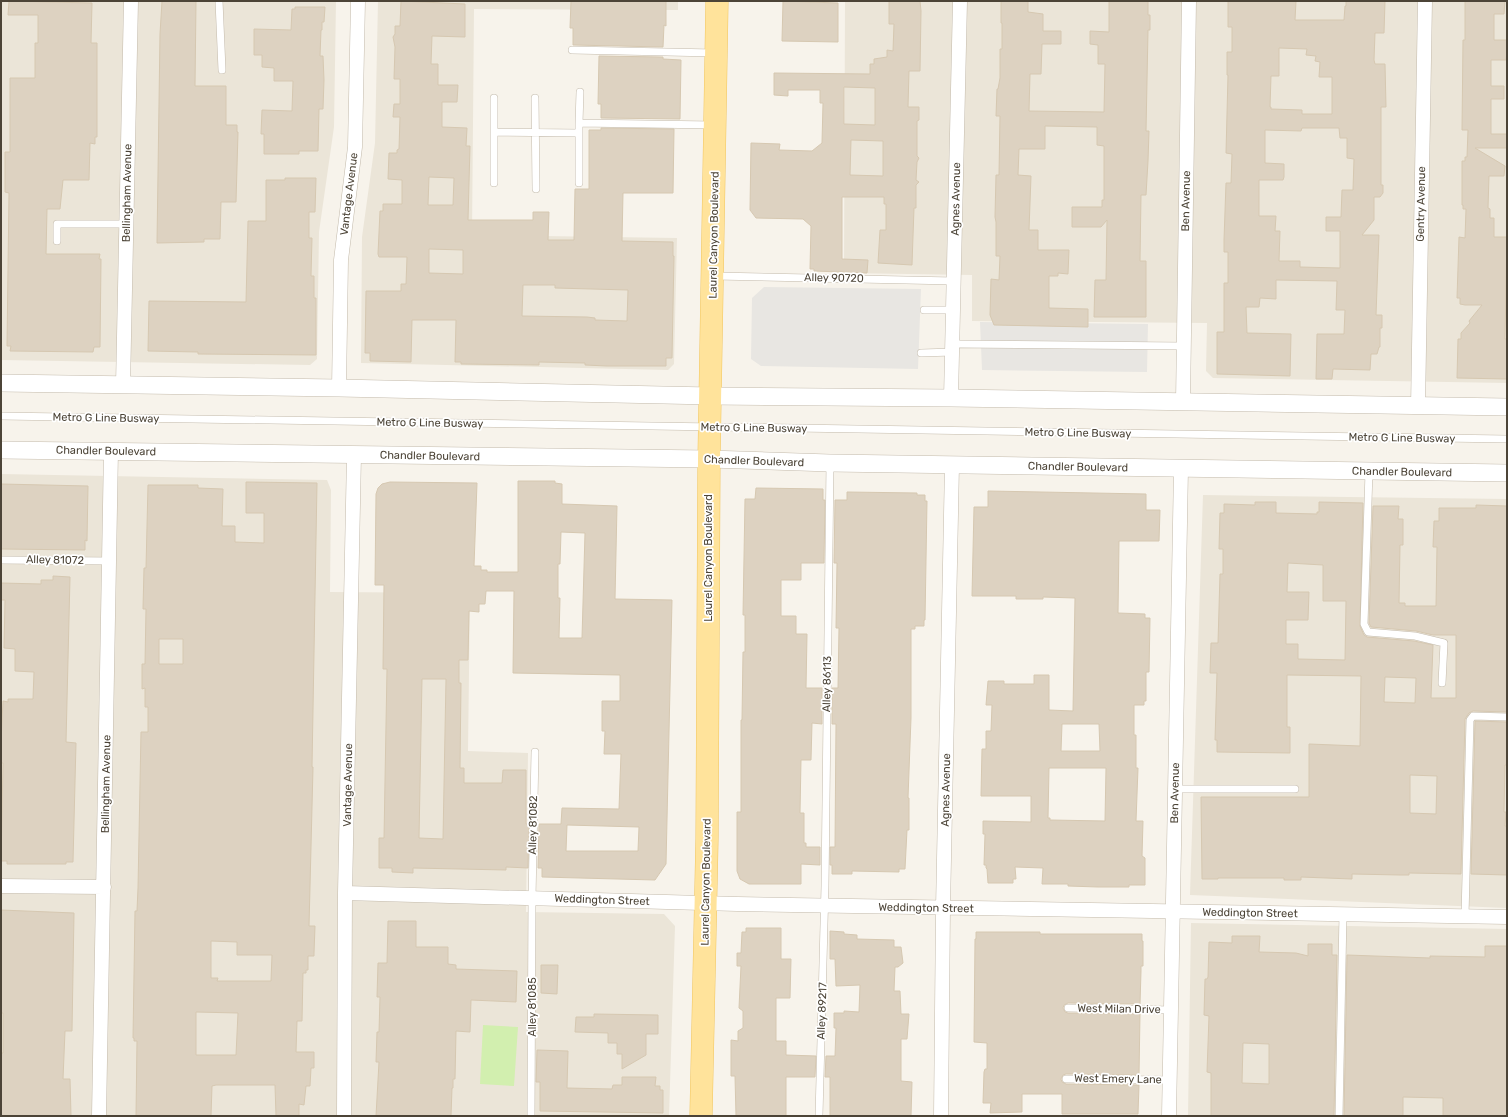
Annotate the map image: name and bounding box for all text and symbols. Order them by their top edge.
street label: Bellingham Avenue [120,144,134,242]
street label: Vantage Avenue [337,152,361,236]
street label: Agnes Avenue [949,162,963,236]
street label: Gentry Avenue [1414,166,1428,242]
street label: Ben Avenue [1179,170,1193,232]
street label: Laurel Canyon Boulevard [706,171,722,299]
street label: Alley 90720 [804,271,864,285]
street label: Metro G Line Busway [52,411,160,425]
street label: Metro G Line Busway [376,416,484,430]
street label: Metro G Line Busway [700,421,808,435]
street label: Metro G Line Busway [1024,426,1132,440]
street label: Metro G Line Busway [1348,431,1456,445]
street label: Chandler Boulevard [56,444,156,458]
street label: Chandler Boulevard [380,449,480,463]
street label: Chandler Boulevard [704,453,804,469]
street label: Chandler Boulevard [1028,460,1128,474]
street label: Chandler Boulevard [1352,465,1452,479]
street label: Laurel Canyon Boulevard [702,494,715,622]
street label: Alley 81072 [26,553,84,567]
street label: Alley 86113 [820,655,834,712]
street label: Bellingham Avenue [99,735,113,833]
street label: Vantage Avenue [341,743,355,827]
street label: Agnes Avenue [939,753,953,827]
street label: Ben Avenue [1168,762,1182,824]
street label: Alley 81082 [526,795,540,855]
street label: Laurel Canyon Boulevard [698,818,714,946]
street label: Weddington Street [554,892,651,908]
street label: Weddington Street [878,901,975,915]
street label: Weddington Street [1202,906,1299,920]
street label: Alley 81085 [526,977,539,1037]
street label: Alley 89217 [815,982,830,1040]
street label: West Milan Drive [1077,1002,1161,1016]
street label: West Emery Lane [1074,1072,1162,1086]

